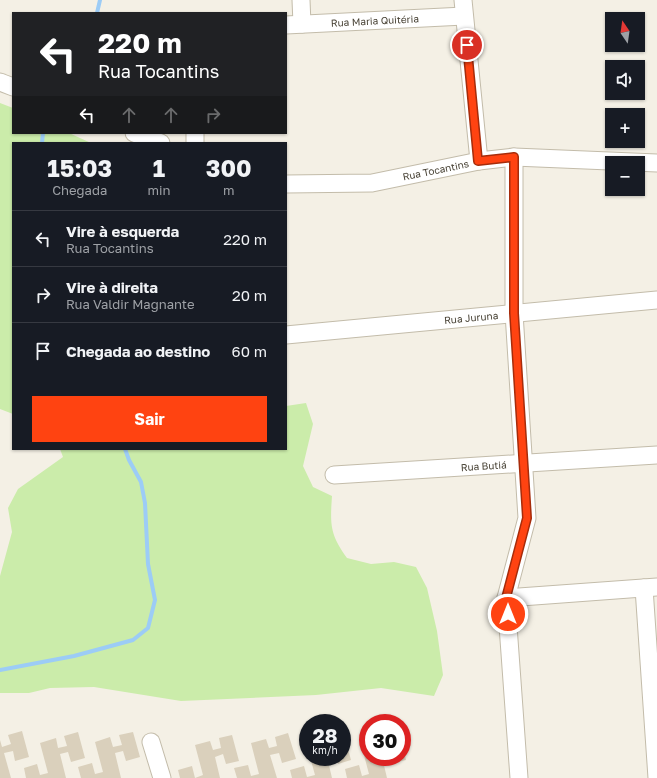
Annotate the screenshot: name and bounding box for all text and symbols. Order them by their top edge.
street label: Rua Maria Quitéria [331,12,419,29]
north arrow [605,12,645,52]
map controls [605,12,645,196]
text: 220 m [98,26,182,59]
icon: left [32,28,84,80]
pin [450,28,484,62]
icon: arrive [456,34,478,56]
text: Rua Tocantins [98,60,219,82]
button: sound [605,60,645,100]
icon: left [76,104,98,126]
icon: ahead [118,104,140,126]
icon: ahead [160,104,182,126]
icon: right [202,104,224,126]
button: + [605,108,645,148]
text: 15:03 [47,153,112,182]
text: 1 [153,153,165,182]
text: 300 [206,153,252,182]
button: − [605,156,645,196]
street label: Rua Tocantins [401,157,470,183]
text: Chegada [52,182,107,198]
text: min [148,182,171,198]
text: m [223,182,235,198]
text: Vire à esquerda [66,222,179,240]
icon: left [32,228,54,250]
text: 220 m [223,230,267,248]
text: Rua Tocantins [66,240,154,256]
text: Vire à direita [66,278,158,296]
icon: right [32,284,54,306]
text: 20 m [232,286,267,304]
text: Rua Valdir Magnante [66,296,195,312]
street label: Rua Juruna [444,309,499,326]
icon: arrive [32,340,54,362]
text: Chegada ao destino [66,342,210,360]
text: 60 m [232,342,267,360]
button: Sair [32,396,267,442]
street label: Rua Butiá [460,458,507,473]
position arrow [487,593,529,635]
speed limit sign: 30 [359,714,411,766]
text: 28 [312,723,337,747]
text: km/h [312,744,338,756]

